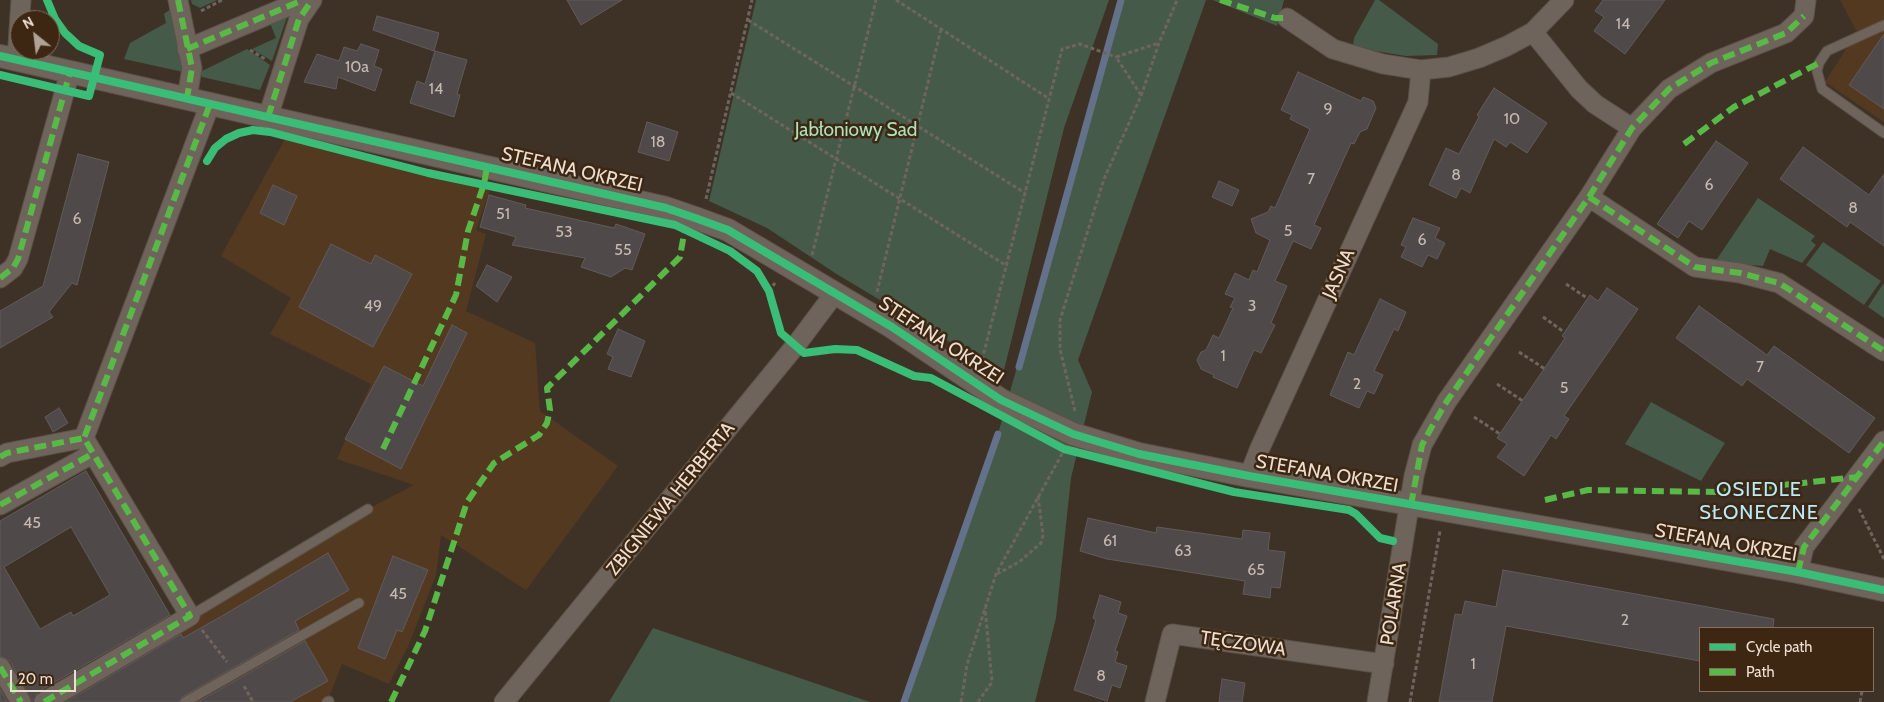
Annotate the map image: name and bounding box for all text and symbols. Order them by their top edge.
north arrow [10,10,60,60]
text: N [20,12,37,33]
house number: 14 [1616,14,1630,34]
house number: 10a [345,57,369,77]
house number: 14 [429,79,443,99]
house number: 9 [1323,99,1333,119]
house number: 10 [1504,109,1520,129]
park label: Jabłoniowy Sad [795,119,917,141]
house number: 18 [651,132,665,152]
street label: STEFANA OKRZEI [499,143,645,197]
house number: 8 [1451,165,1461,185]
house number: 7 [1307,169,1315,189]
house number: 6 [1704,175,1714,195]
house number: 8 [1848,198,1858,218]
house number: 51 [496,204,510,224]
house number: 6 [72,209,82,229]
house number: 5 [1284,221,1292,241]
house number: 53 [555,222,573,242]
house number: 6 [1417,230,1427,250]
house number: 55 [614,240,632,260]
street label: JASNA [1318,245,1360,303]
street label: STEFANA OKRZEI [874,292,1008,390]
house number: 49 [364,296,382,316]
house number: 3 [1248,296,1256,316]
house number: 1 [1220,346,1226,366]
house number: 7 [1756,357,1764,377]
house number: 2 [1353,374,1361,394]
house number: 5 [1560,378,1568,398]
street label: ZBIGNIEWA HERBERTA [602,418,740,580]
street label: STEFANA OKRZEI [1254,450,1400,498]
district label: OSIEDLE SŁONECZNE [1698,478,1820,525]
house number: 45 [23,513,41,533]
street label: STEFANA OKRZEI [1653,519,1799,567]
house number: 61 [1103,531,1117,551]
house number: 63 [1174,541,1192,561]
house number: 65 [1247,560,1265,580]
street label: POLARNA [1376,561,1412,647]
house number: 45 [389,584,407,604]
house number: 2 [1621,610,1629,630]
street label: TĘCZOWA [1199,627,1287,661]
legend [1699,627,1874,692]
text: Cycle path [1746,638,1812,656]
house number: 1 [1470,654,1476,674]
scale bar [12,660,79,692]
text: Path [1746,663,1775,681]
house number: 8 [1096,666,1106,686]
text: 20 m [18,670,53,688]

